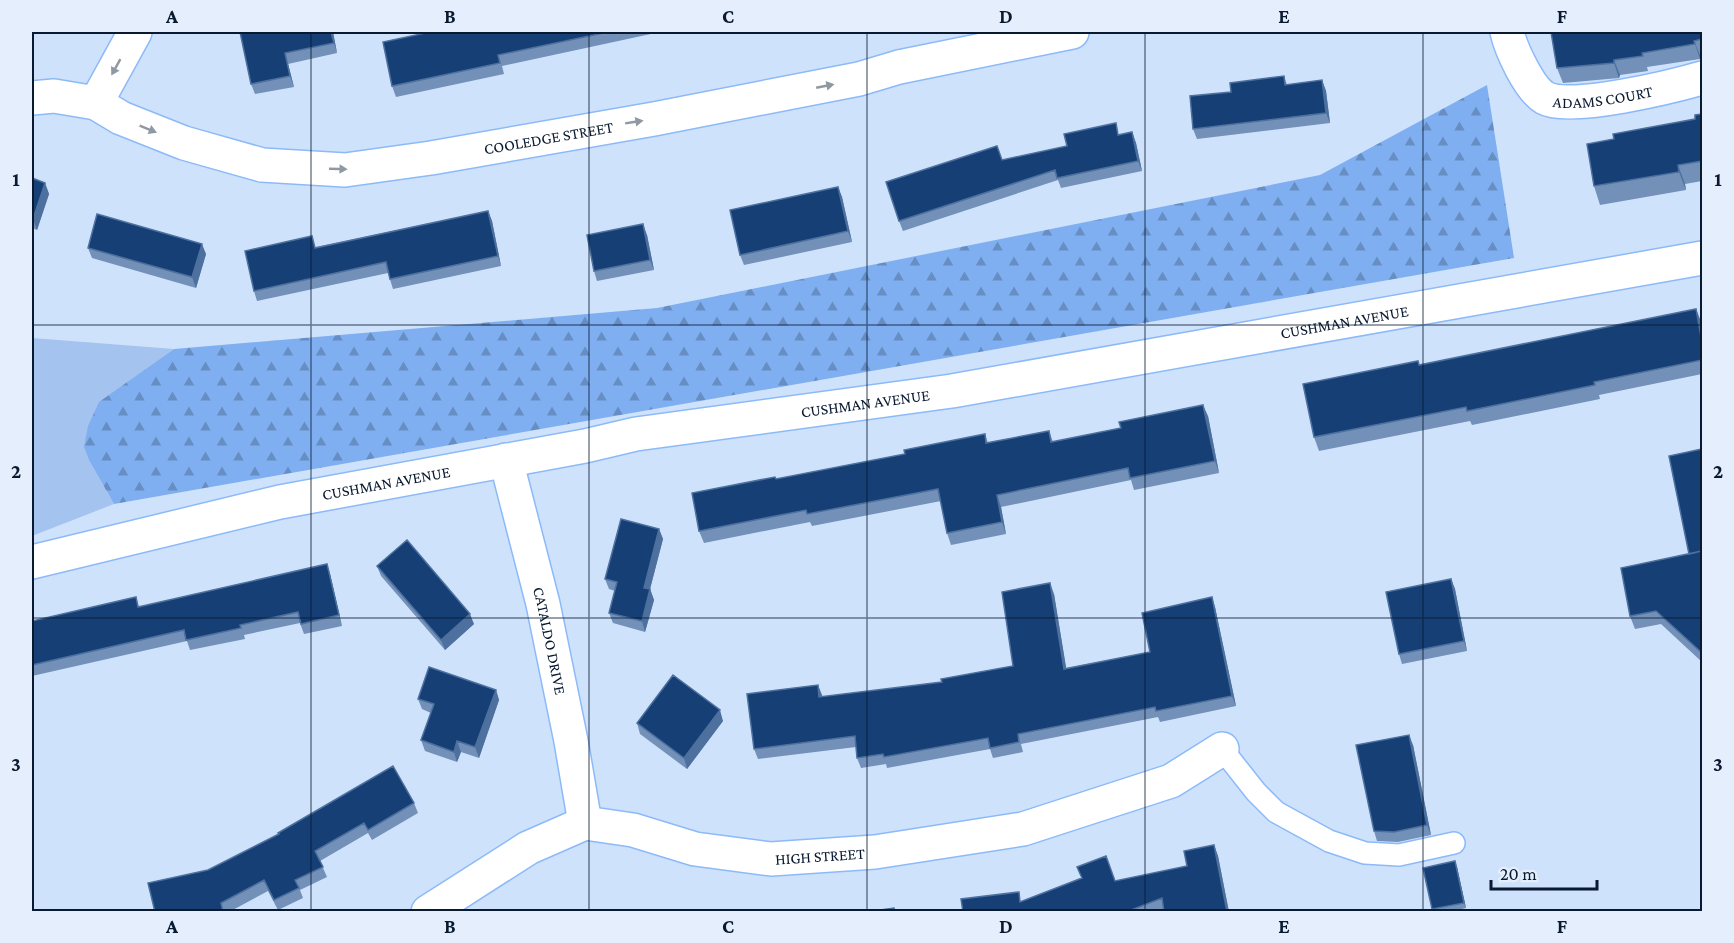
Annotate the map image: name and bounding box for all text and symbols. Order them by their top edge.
text: A [165,5,179,27]
text: B [444,5,456,27]
text: C [722,5,734,27]
text: D [999,5,1013,27]
text: E [1278,5,1290,27]
text: F [1557,5,1568,27]
one-way arrow [111,59,121,76]
one-way arrow [816,81,835,90]
street label: ADAMS COURT [1552,82,1654,111]
street label: COOLEDGE STREET [483,118,615,158]
one-way arrow [624,118,643,127]
one-way arrow [140,124,158,134]
one-way arrow [328,164,347,174]
text: 1 [12,168,20,190]
text: 1 [1714,168,1722,190]
street label: CUSHMAN AVENUE [1279,302,1410,342]
street label: CUSHMAN AVENUE [800,386,931,420]
text: 2 [11,460,21,482]
text: 2 [1713,460,1723,482]
street label: CUSHMAN AVENUE [321,463,452,503]
street label: CATALDO DRIVE [530,585,569,696]
text: 3 [11,753,21,775]
text: 3 [1713,753,1723,775]
street label: HIGH STREET [774,845,866,868]
scale bar [1491,853,1598,891]
text: 20 m [1500,864,1537,884]
text: A [165,915,179,937]
text: B [444,915,456,937]
text: C [722,915,734,937]
text: D [999,915,1013,937]
text: E [1278,915,1290,937]
text: F [1557,915,1568,937]

